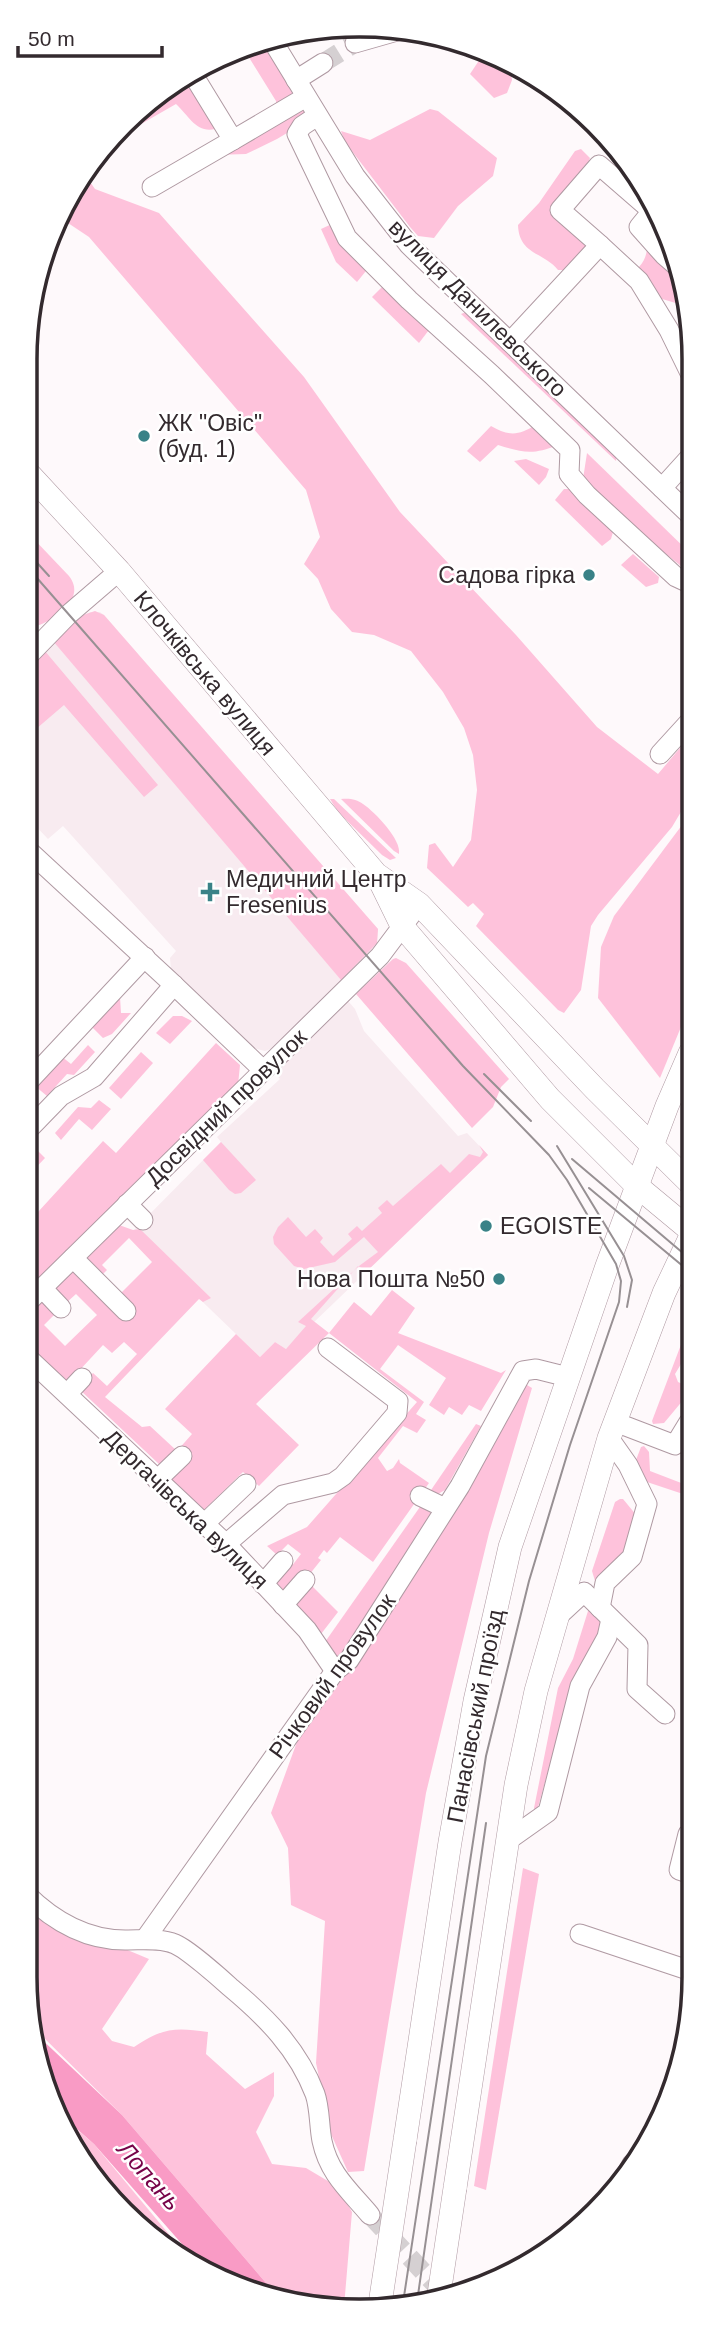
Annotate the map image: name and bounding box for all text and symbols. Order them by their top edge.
scale bar [18,14,161,58]
text: 50 m [28,27,75,50]
street label: вулиця Данилевського [384,214,572,402]
place label: ЖК "Овіс" (буд. 1) [158,410,262,462]
marker: ЖК "Овіс" (буд. 1) [136,428,152,444]
place label: Садова гірка [438,562,575,588]
marker: Садова гірка [581,567,597,583]
street label: Клочківська вулиця [129,586,281,760]
place label: Медичний Центр Fresenius [226,866,407,918]
marker: Медичний Центр Fresenius [200,882,220,902]
street label: Досвідний провулок [140,1023,312,1190]
place label: EGOISTE [500,1213,602,1239]
marker: EGOISTE [478,1218,494,1234]
place label: Нова Пошта №50 [297,1266,485,1292]
marker: Нова Пошта №50 [491,1271,507,1287]
street label: Дергачівська вулиця [98,1424,274,1594]
street label: Річковий провулок [264,1588,401,1763]
street label: Панасівський проїзд [442,1606,509,1825]
water label: Лопань [111,2134,187,2216]

